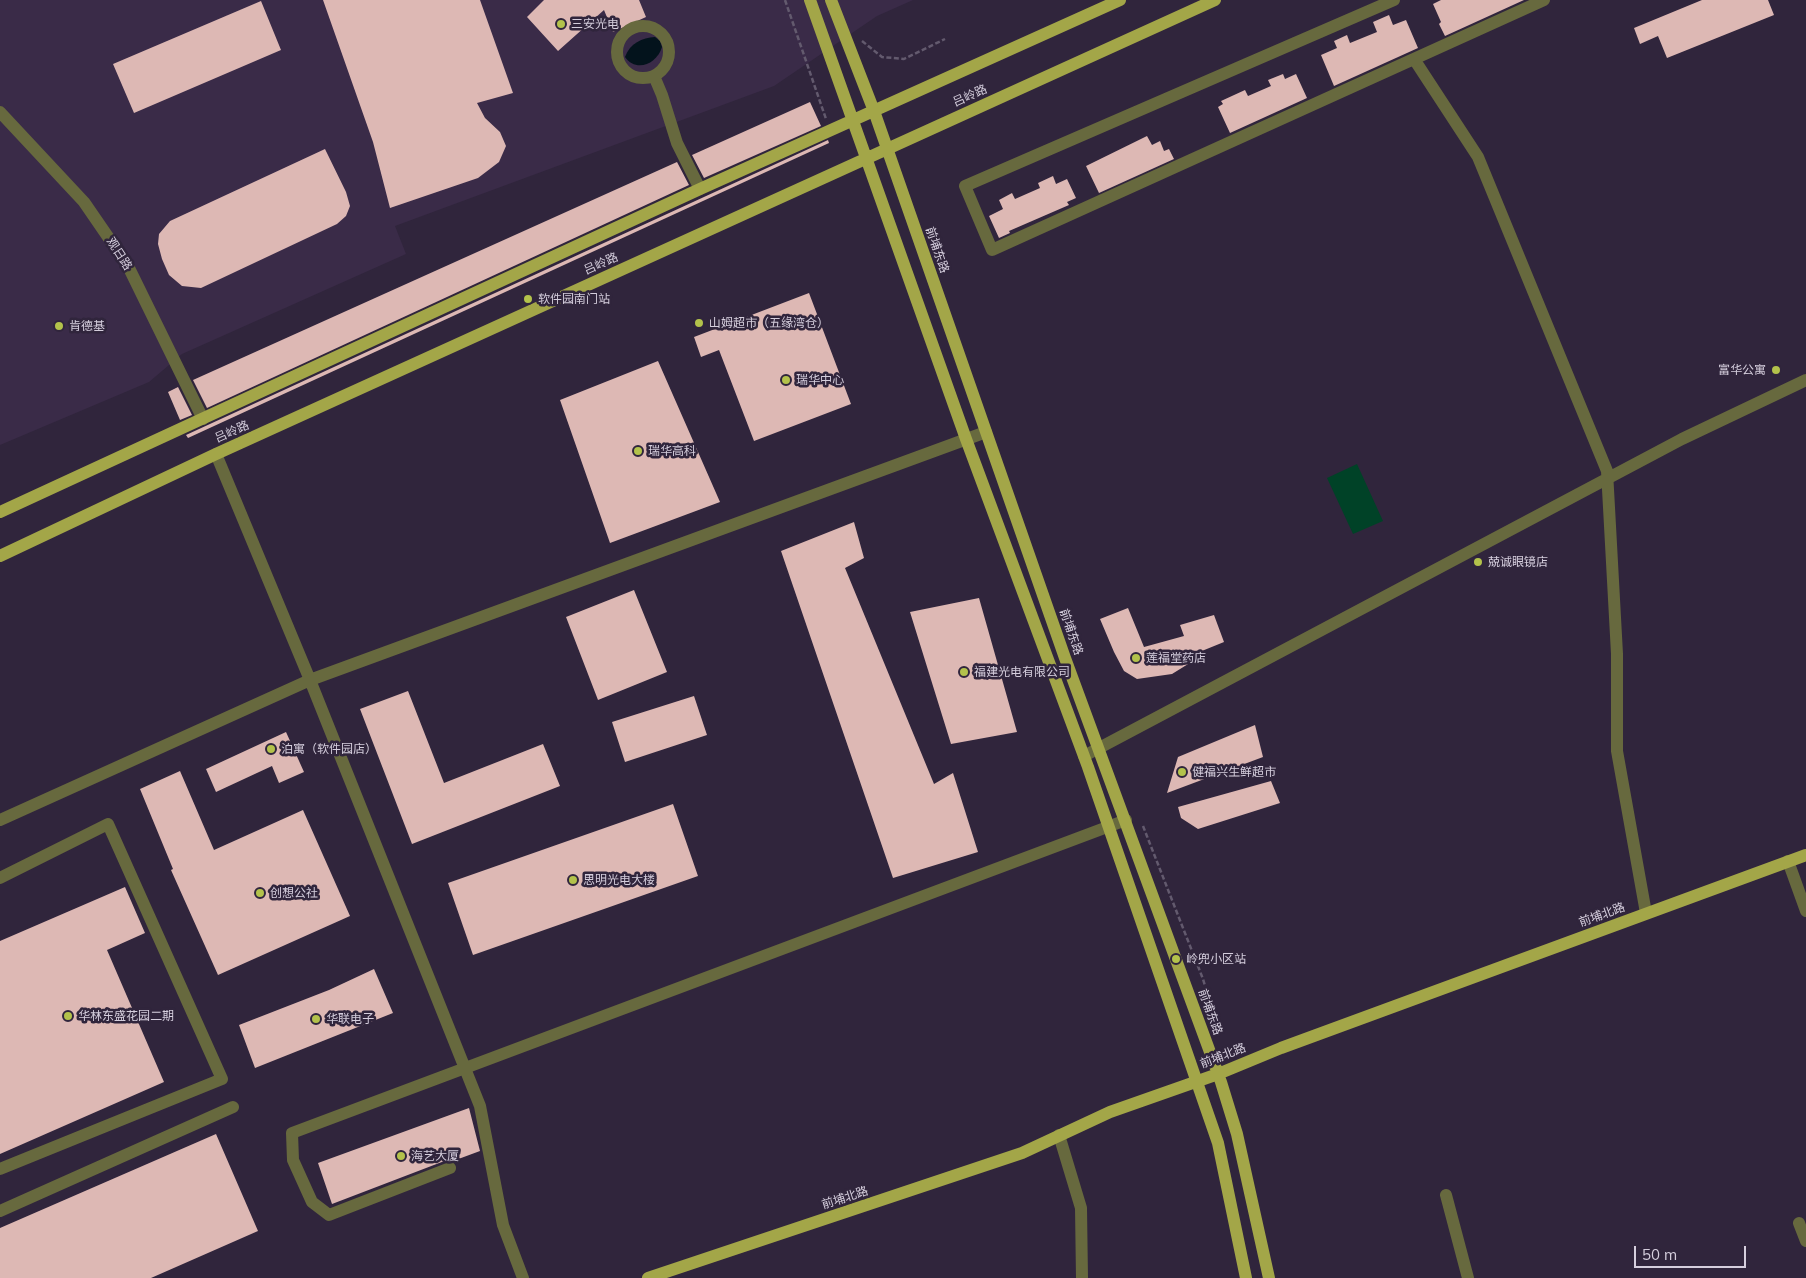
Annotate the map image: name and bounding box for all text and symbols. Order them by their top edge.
place label: 三安光电 [571,17,619,31]
marker: 三安光电 [555,18,567,30]
street label: 吕岭路 [951,82,989,110]
street label: 前埔东路 [922,225,952,275]
street label: 观日路 [103,235,135,273]
street label: 吕岭路 [582,250,620,278]
place label: 软件园南门站 [538,292,610,306]
marker: 软件园南门站 [522,293,534,305]
place label: 山姆超市（五缘湾仓） [709,316,829,330]
marker: 山姆超市（五缘湾仓） [693,317,705,329]
place label: 肯德基 [69,319,105,333]
marker: 肯德基 [53,320,65,332]
place label: 富华公寓 [1718,363,1766,377]
marker: 富华公寓 [1770,364,1782,376]
place label: 瑞华中心 [796,373,844,387]
marker: 瑞华中心 [780,374,792,386]
street label: 吕岭路 [213,418,251,446]
place label: 瑞华高科 [648,444,696,458]
marker: 瑞华高科 [632,445,644,457]
place label: 兢诚眼镜店 [1488,555,1548,569]
marker: 兢诚眼镜店 [1472,556,1484,568]
street label: 前埔东路 [1056,607,1086,657]
place label: 莲福堂药店 [1146,651,1206,665]
marker: 莲福堂药店 [1130,652,1142,664]
place label: 福建光电有限公司 [974,665,1070,679]
marker: 福建光电有限公司 [958,666,970,678]
place label: 泊寓（软件园店） [281,742,377,756]
marker: 泊寓（软件园店） [265,743,277,755]
place label: 健福兴生鲜超市 [1192,765,1276,779]
marker: 健福兴生鲜超市 [1176,766,1188,778]
place label: 思明光电大楼 [583,873,655,887]
marker: 思明光电大楼 [567,874,579,886]
place label: 创想公社 [270,886,318,900]
marker: 创想公社 [254,887,266,899]
street label: 前埔北路 [1577,900,1627,930]
place label: 岭兜小区站 [1186,952,1246,966]
marker: 岭兜小区站 [1170,953,1182,965]
street label: 前埔东路 [1195,987,1225,1037]
place label: 华林东盛花园二期 [78,1009,174,1023]
marker: 华林东盛花园二期 [62,1010,74,1022]
place label: 华联电子 [326,1012,374,1026]
marker: 华联电子 [310,1013,322,1025]
street label: 前埔北路 [1198,1041,1248,1071]
place label: 海艺大厦 [411,1149,459,1163]
marker: 海艺大厦 [395,1150,407,1162]
street label: 前埔北路 [820,1184,870,1212]
scale bar [1636,1236,1748,1268]
text: 50 m [1642,1245,1677,1264]

